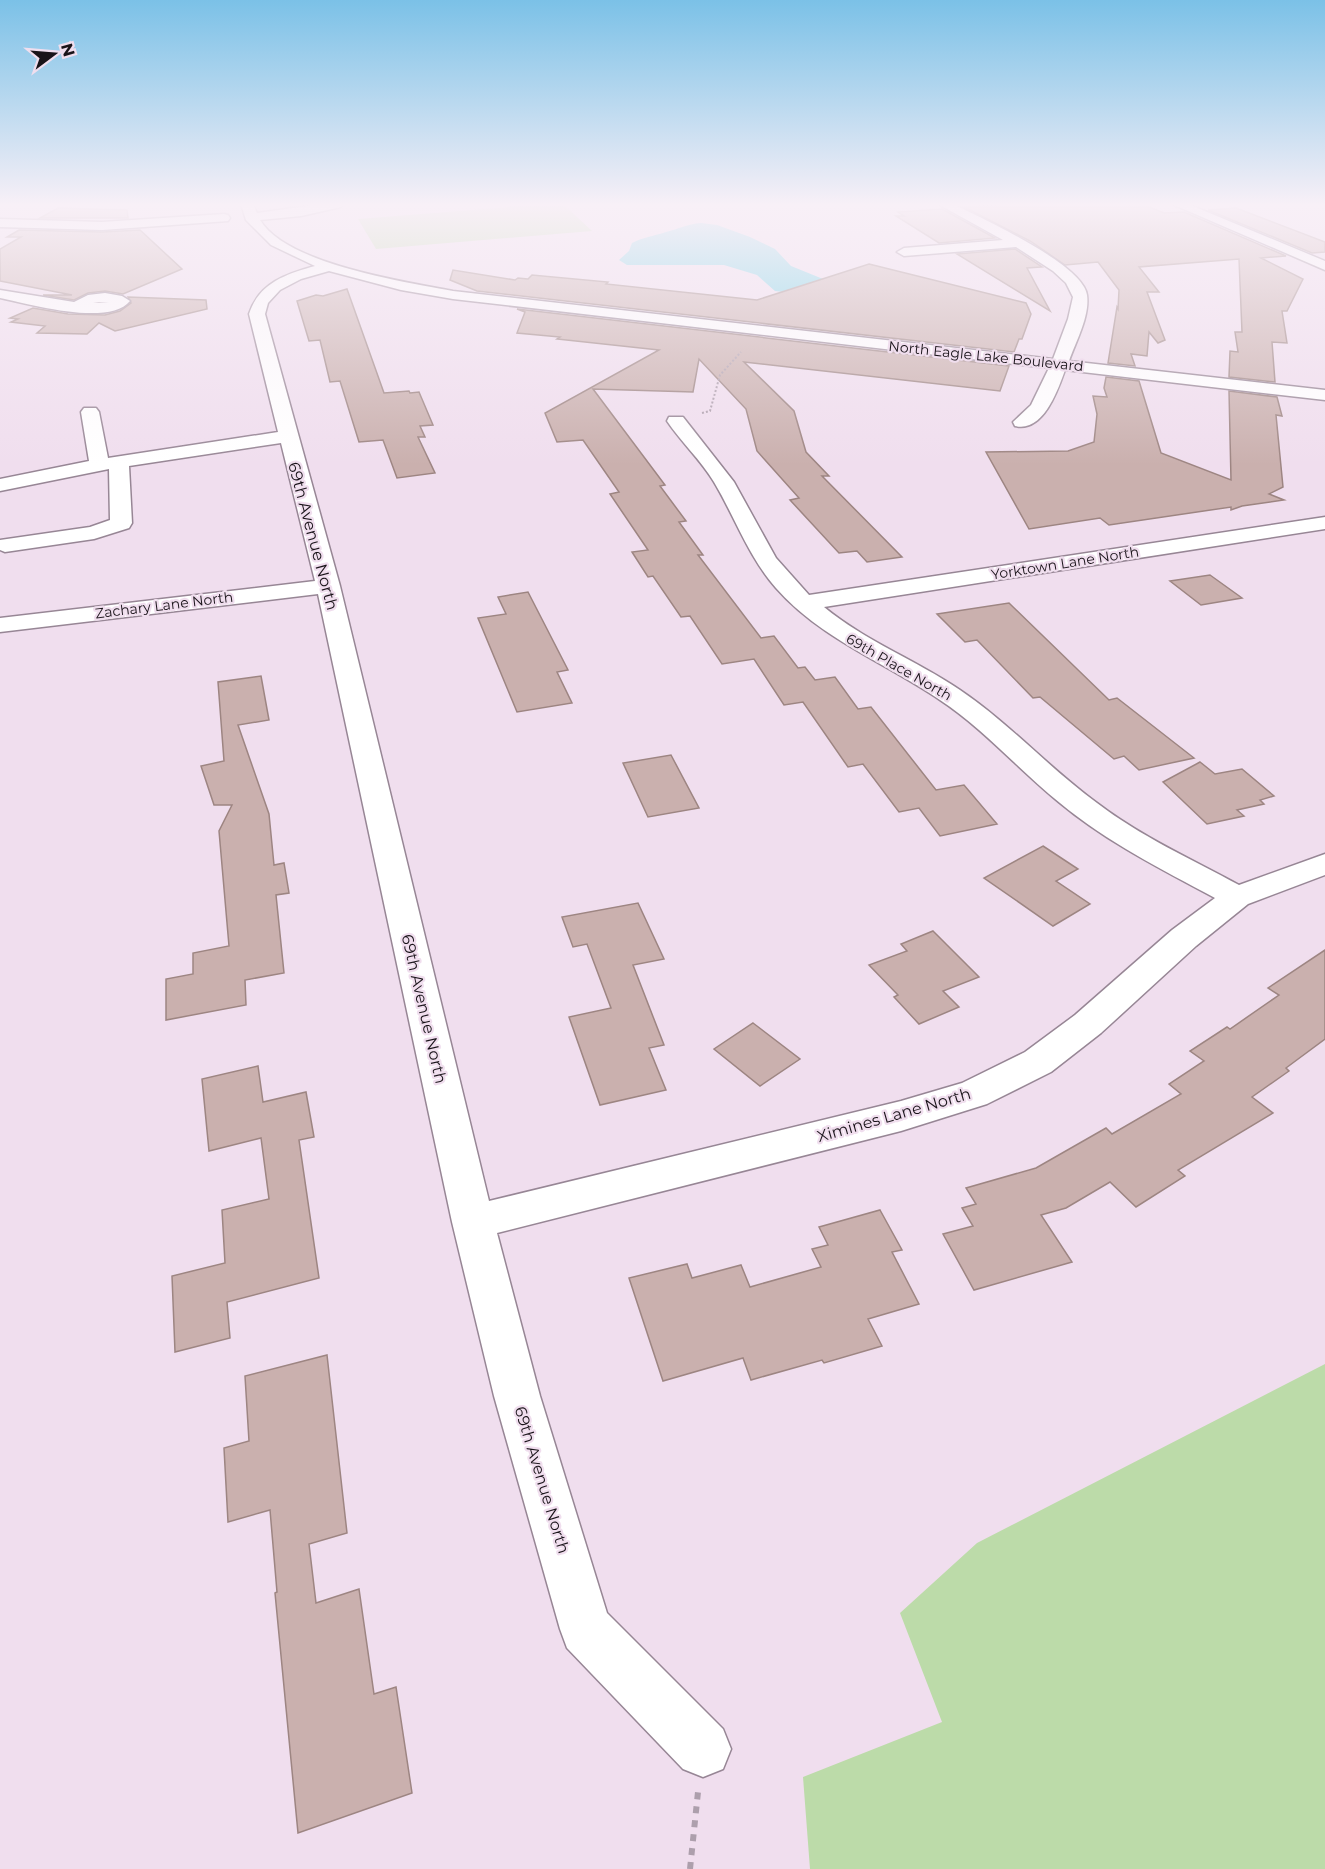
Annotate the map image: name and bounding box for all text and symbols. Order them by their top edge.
north arrow [24,24,84,84]
text: N [57,41,79,59]
street label: North Eagle Lake Boulevard [888,337,1084,375]
street label: 69th Avenue North [284,460,342,612]
street label: Yorktown Lane North [990,542,1140,584]
street label: Zachary Lane North [94,588,234,622]
street label: 69th Place North [843,629,955,705]
street label: 69th Avenue North [398,932,450,1086]
street label: Ximines Lane North [815,1084,973,1146]
street label: 69th Avenue North [511,1404,573,1556]

